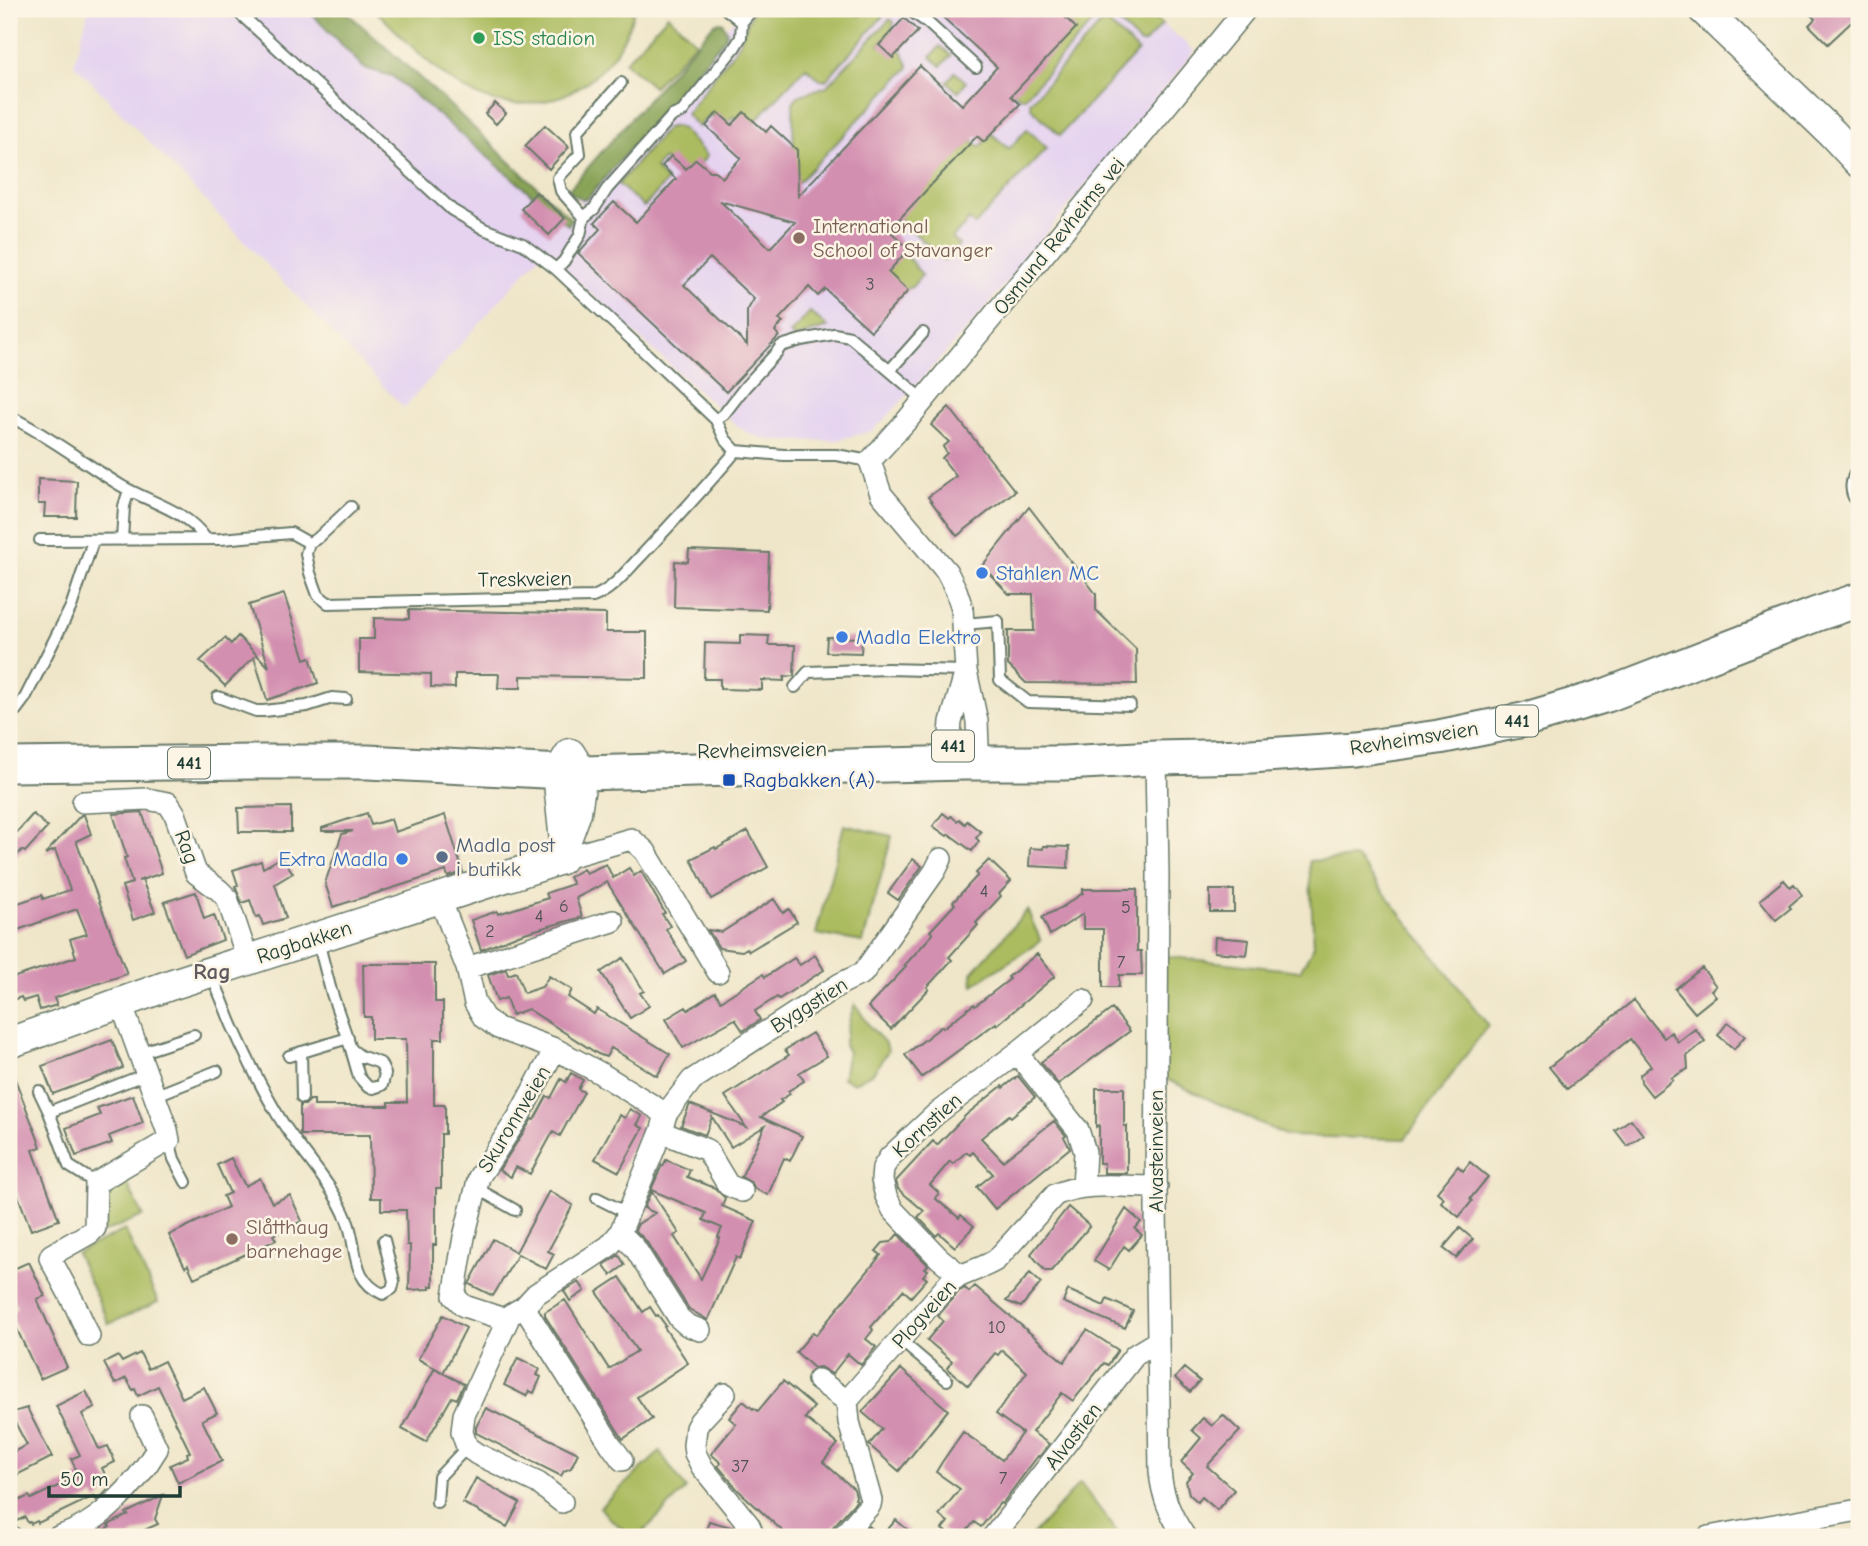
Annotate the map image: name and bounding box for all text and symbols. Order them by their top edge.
place label: ISS stadion [493,26,595,50]
marker: ISS stadion [471,30,487,46]
street label: Osmund Revheims vei [988,153,1130,319]
place label: International School of Stavanger [813,214,993,262]
marker: International School of Stavanger [791,230,807,246]
house number: 3 [865,274,875,295]
place label: Stahlen MC [996,561,1099,585]
marker: Stahlen MC [974,565,990,581]
street label: Treskveien [478,566,572,592]
place label: Madla Elektro [856,625,981,649]
marker: Madla Elektro [834,629,850,645]
road number: 441 [1496,706,1538,736]
street label: Revheimsveien [1348,716,1480,760]
road number: 441 [932,730,974,762]
street label: Revheimsveien [697,737,827,763]
road number: 441 [168,748,210,778]
place label: Ragbakken (A) [743,768,875,792]
marker: Ragbakken (A) [721,772,737,788]
street label: Rag [170,827,204,867]
place label: Madla post i butikk [456,833,556,881]
place label: Extra Madla [279,847,388,871]
marker: Madla post i butikk [434,849,450,865]
marker: Extra Madla [394,851,410,867]
house number: 4 [980,881,988,902]
house number: 6 [559,896,569,917]
house number: 5 [1121,897,1131,918]
house number: 4 [535,906,543,927]
street label: Ragbakken [254,915,354,969]
house number: 2 [485,921,495,942]
house number: 7 [1117,952,1126,973]
district label: Rag [193,958,231,985]
street label: Byggstien [766,972,852,1038]
street label: Skuronnveien [473,1061,555,1177]
street label: Kornstien [888,1088,966,1162]
street label: Alvasteinveien [1144,1090,1168,1212]
place label: Slåtthaug barnehage [246,1215,342,1263]
marker: Slåtthaug barnehage [224,1231,240,1247]
street label: Plogveien [887,1275,961,1353]
house number: 10 [988,1317,1006,1338]
street label: Alvastien [1040,1398,1106,1474]
scale bar [49,1455,180,1499]
house number: 37 [731,1456,749,1477]
text: 50 m [60,1467,109,1491]
house number: 7 [999,1468,1008,1489]

